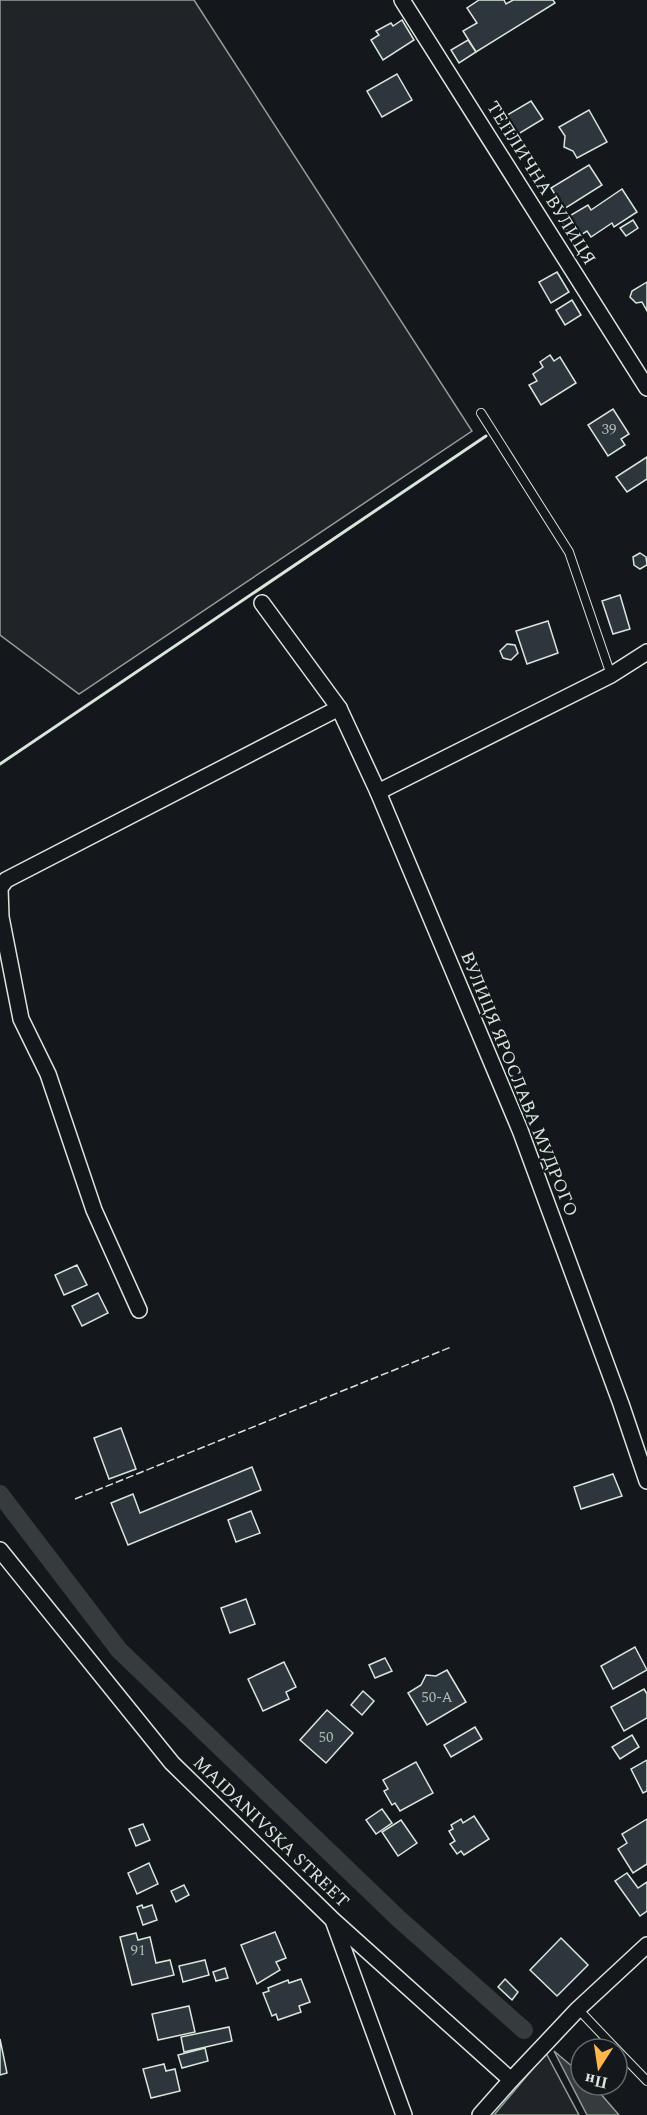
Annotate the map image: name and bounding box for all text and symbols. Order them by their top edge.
street label: ТЕПЛИЧНА ВУЛИЦЯ [479,96,603,270]
house number: 39 [601,418,617,441]
street label: ВУЛИЦЯ ЯРОСЛАВА МУДРОГО [453,947,585,1221]
house number: 50-А [421,1686,453,1709]
house number: 50 [318,1726,334,1749]
street label: MAIDANIVSKA STREET [187,1750,355,1914]
house number: 91 [130,1939,146,1962]
north arrow [569,2037,629,2097]
text: Пн [582,2067,610,2095]

